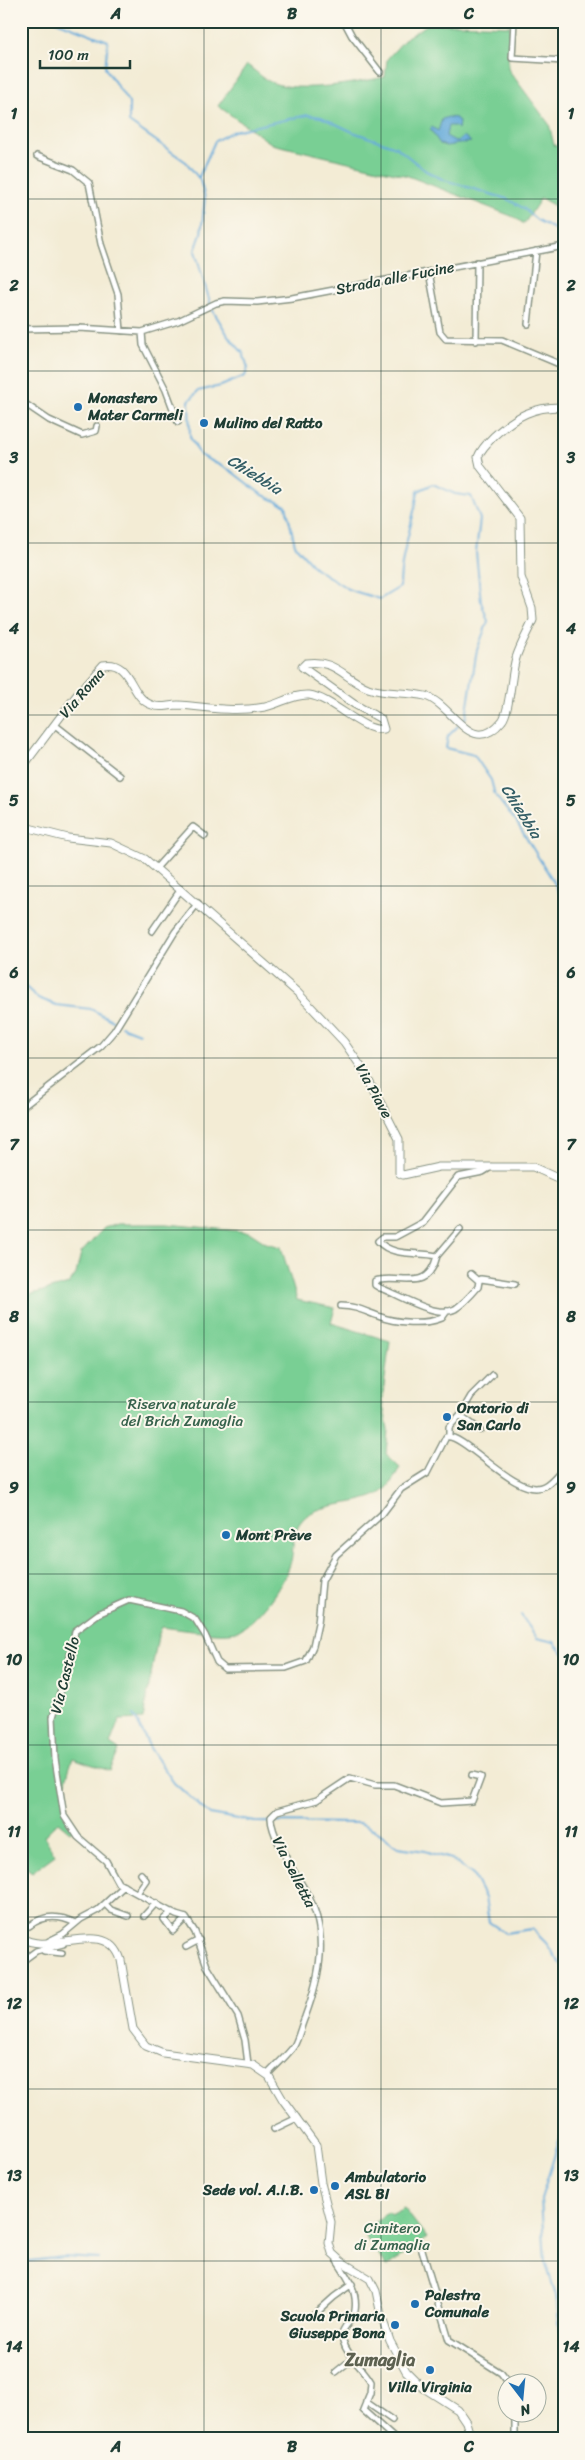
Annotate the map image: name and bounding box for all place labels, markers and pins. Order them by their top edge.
place label: Monastero Mater Carmeli [87,385,184,428]
marker: Monastero Mater Carmeli [72,401,84,413]
place label: Mulino del Ratto [213,410,323,436]
marker: Mulino del Ratto [198,417,210,429]
place label: Oratorio di San Carlo [456,1395,529,1438]
marker: Oratorio di San Carlo [441,1411,453,1423]
place label: Mont Prève [235,1522,312,1548]
marker: Mont Prève [220,1529,232,1541]
place label: Ambulatorio ASL BI [344,2164,426,2207]
place label: Sede vol. A.I.B. [202,2177,304,2203]
marker: Ambulatorio ASL BI [329,2180,341,2192]
marker: Sede vol. A.I.B. [308,2184,320,2196]
place label: Palestra Comunale [424,2282,489,2325]
marker: Palestra Comunale [409,2298,421,2310]
place label: Scuola Primaria Giuseppe Bona [279,2303,385,2346]
marker: Scuola Primaria Giuseppe Bona [389,2319,401,2331]
marker: Villa Virginia [424,2364,436,2376]
place label: Villa Virginia [388,2374,472,2400]

